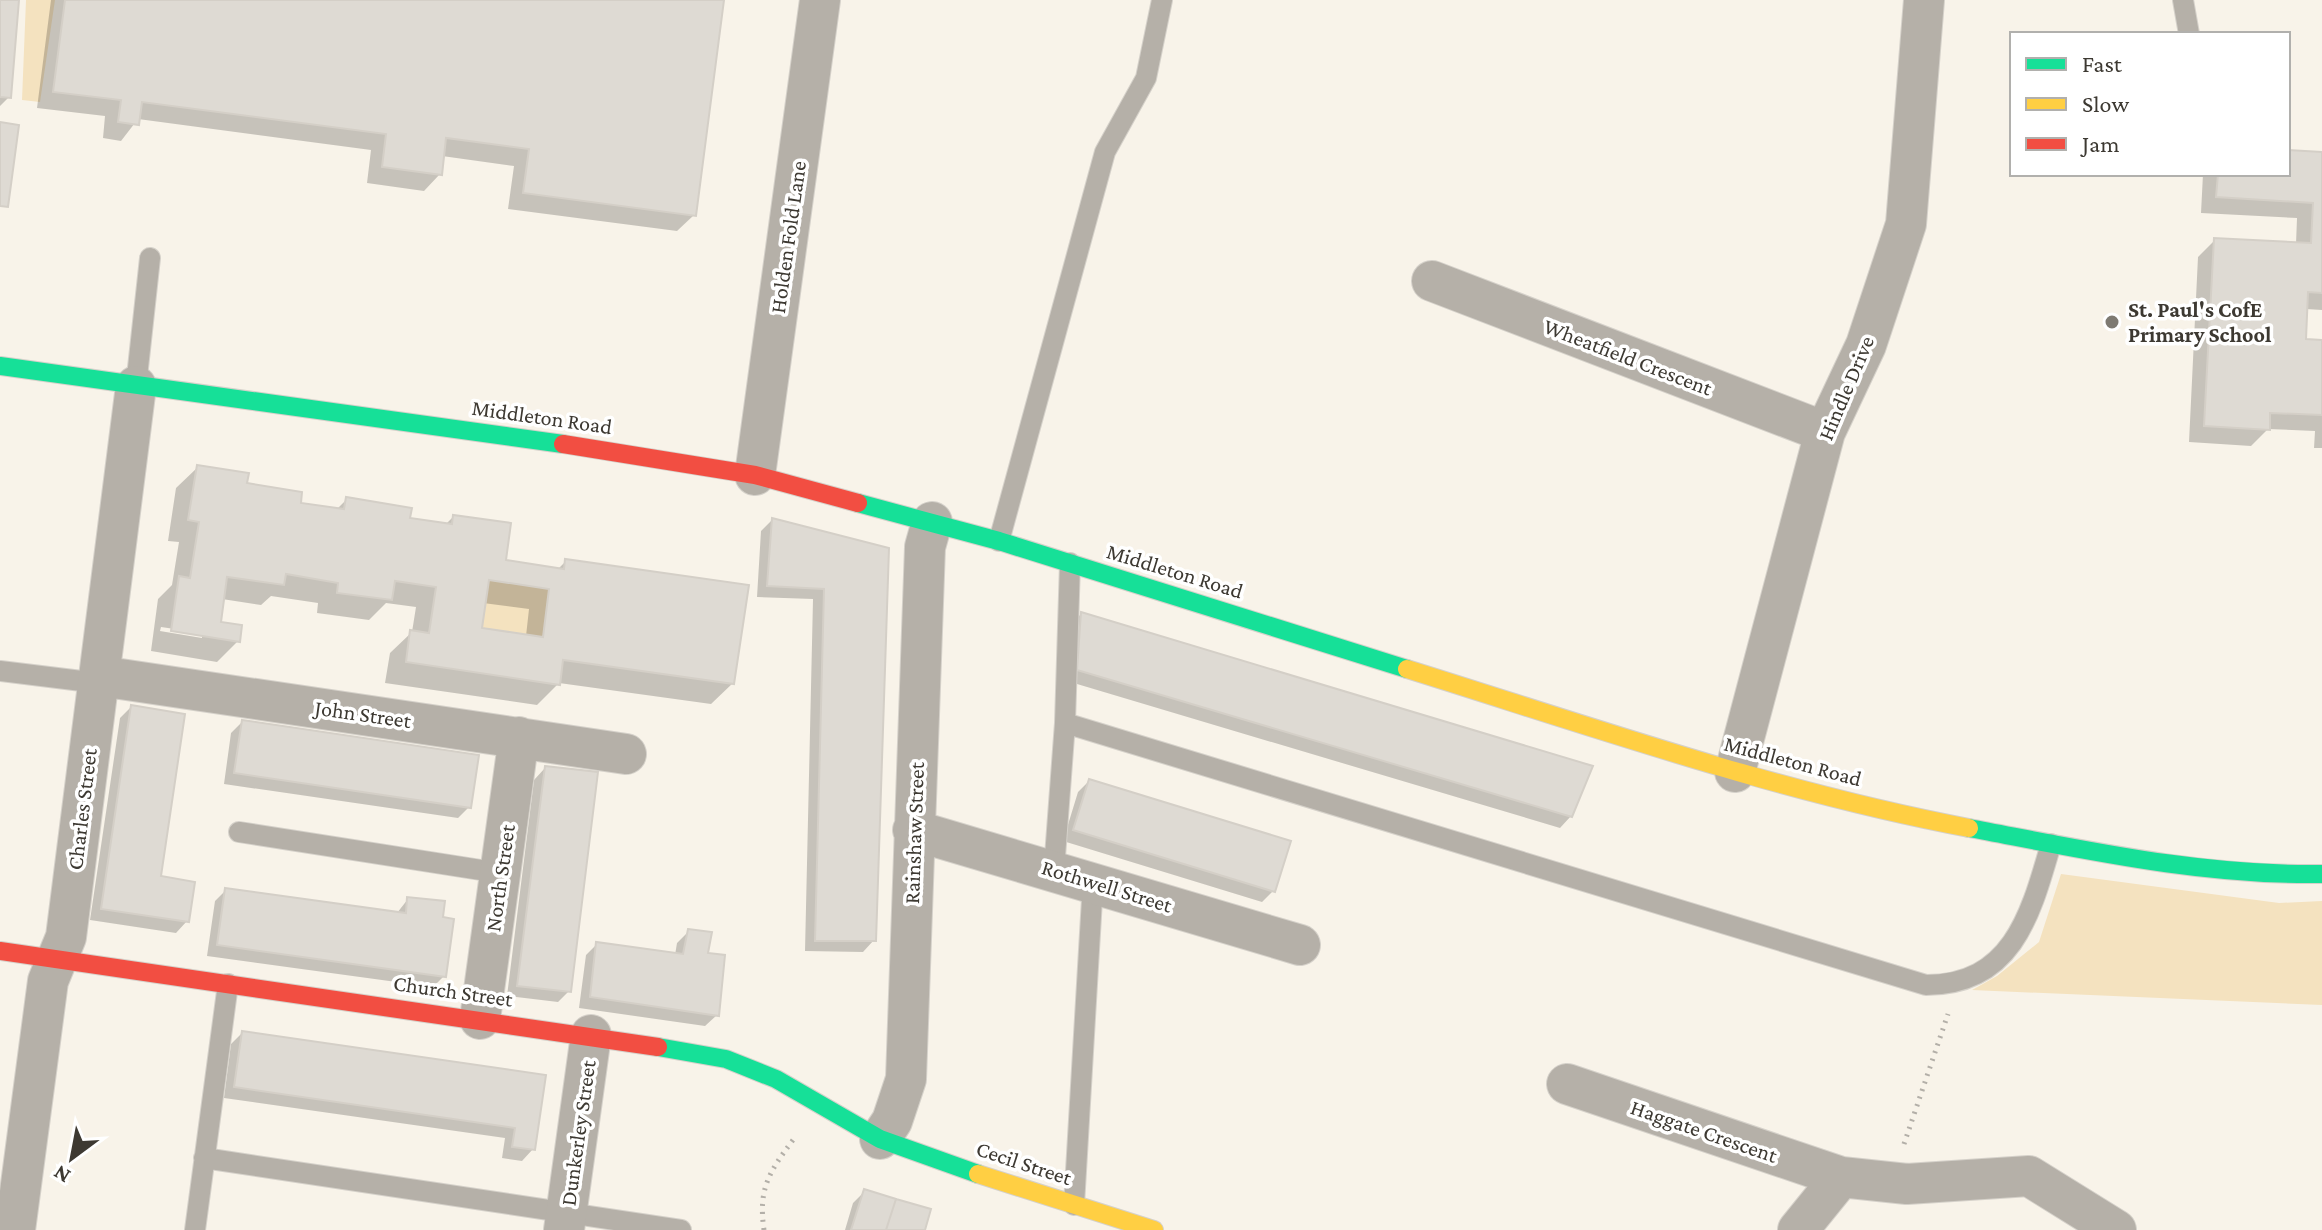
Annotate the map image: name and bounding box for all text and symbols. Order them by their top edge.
legend [2010,32,2290,176]
text: Fast [2082,50,2123,77]
text: Slow [2082,90,2129,117]
text: Jam [2080,130,2120,157]
street label: Holden Fold Lane [765,159,811,315]
place label: St. Paul's CofE Primary School [2128,297,2272,347]
street label: Wheatfield Crescent [1540,313,1716,401]
marker: St. Paul's CofE Primary School [2103,313,2121,331]
street label: Hindle Drive [1813,332,1879,444]
street label: Middleton Road [470,395,614,439]
street label: Middleton Road [1104,538,1247,604]
street label: John Street [311,695,413,733]
street label: Middleton Road [1722,731,1865,791]
street label: Charles Street [62,746,102,871]
street label: Rainshaw Street [899,761,929,904]
street label: North Street [480,822,520,933]
street label: Rothwell Street [1039,854,1176,918]
street label: Church Street [392,970,515,1012]
street label: Dunkerley Street [555,1058,601,1208]
street label: Haggate Crescent [1627,1094,1781,1168]
north arrow [32,1118,112,1198]
street label: Cecil Street [973,1136,1076,1190]
text: N [49,1160,75,1189]

